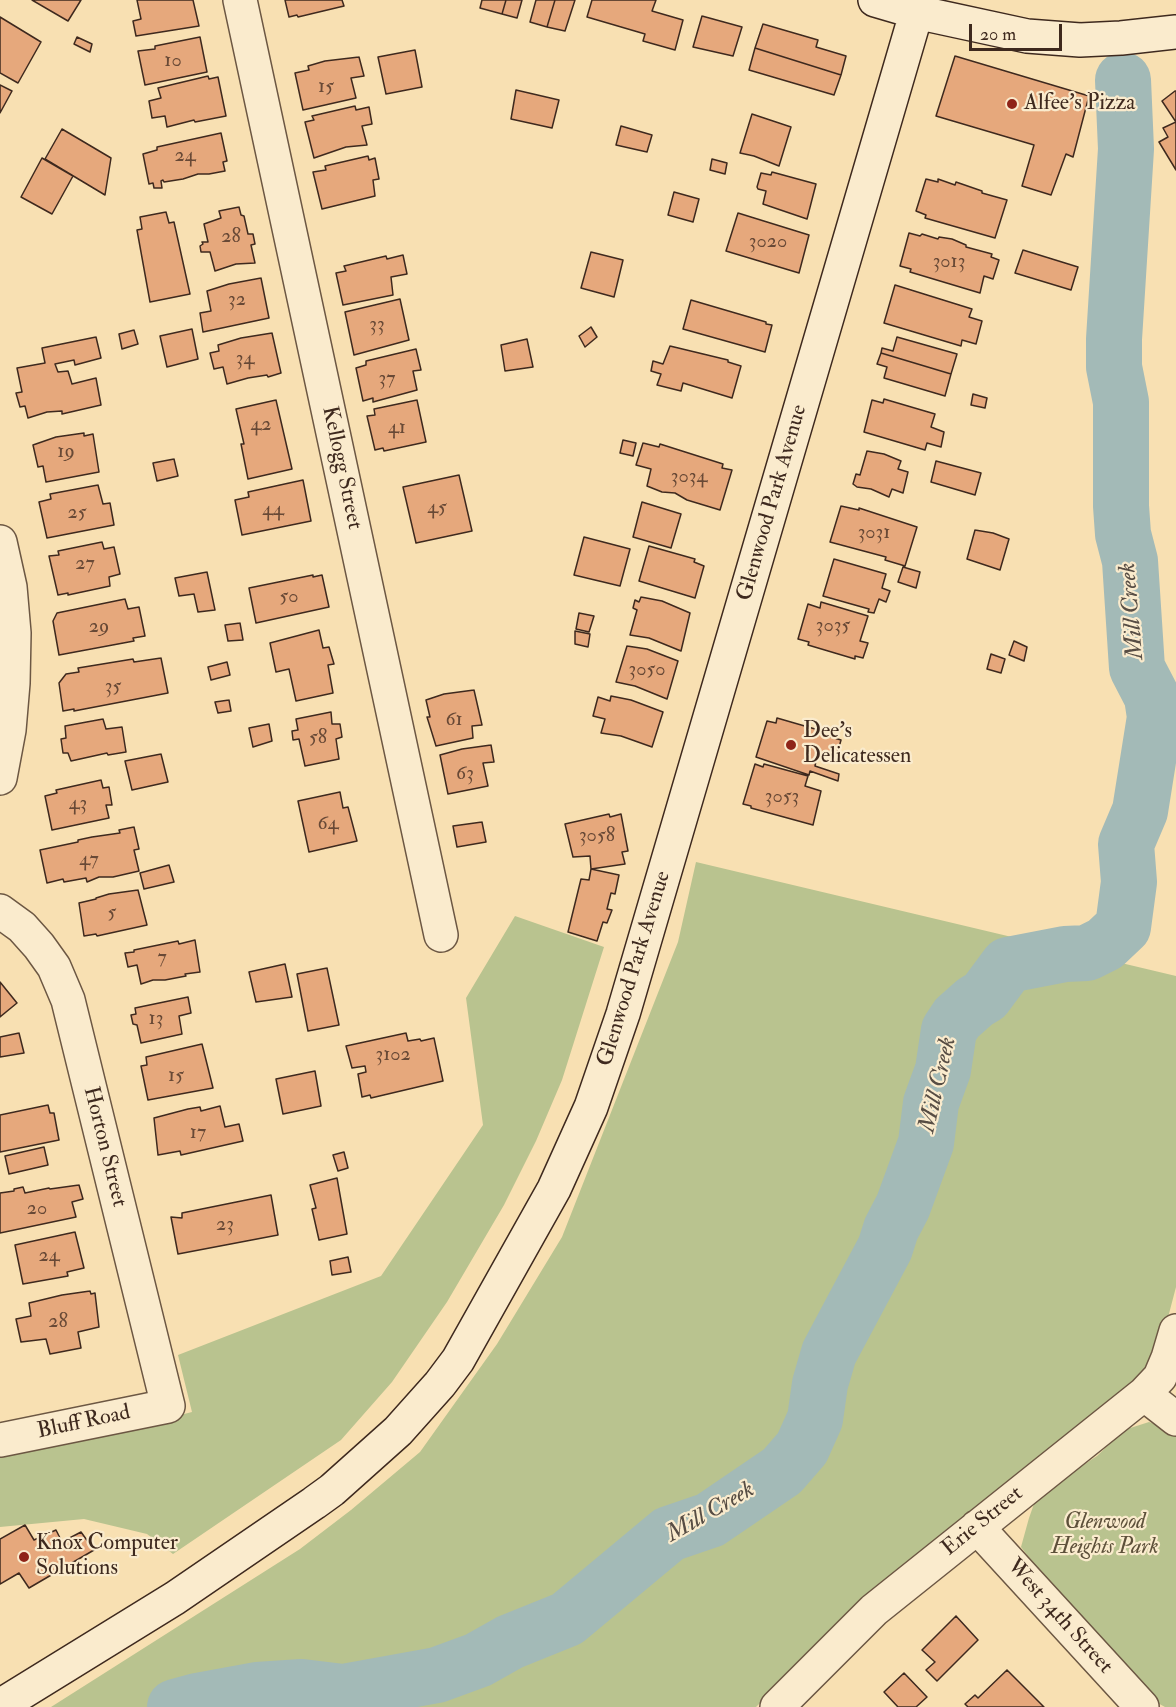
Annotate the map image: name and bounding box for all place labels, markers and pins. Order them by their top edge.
place label: Alfee's Pizza [1024,91,1135,117]
marker: Alfee's Pizza [1005,97,1019,111]
place label: Dee's Delicatessen [803,719,911,770]
marker: Dee's Delicatessen [784,738,798,752]
place label: Knox Computer Solutions [36,1531,178,1582]
marker: Knox Computer Solutions [17,1550,31,1564]

